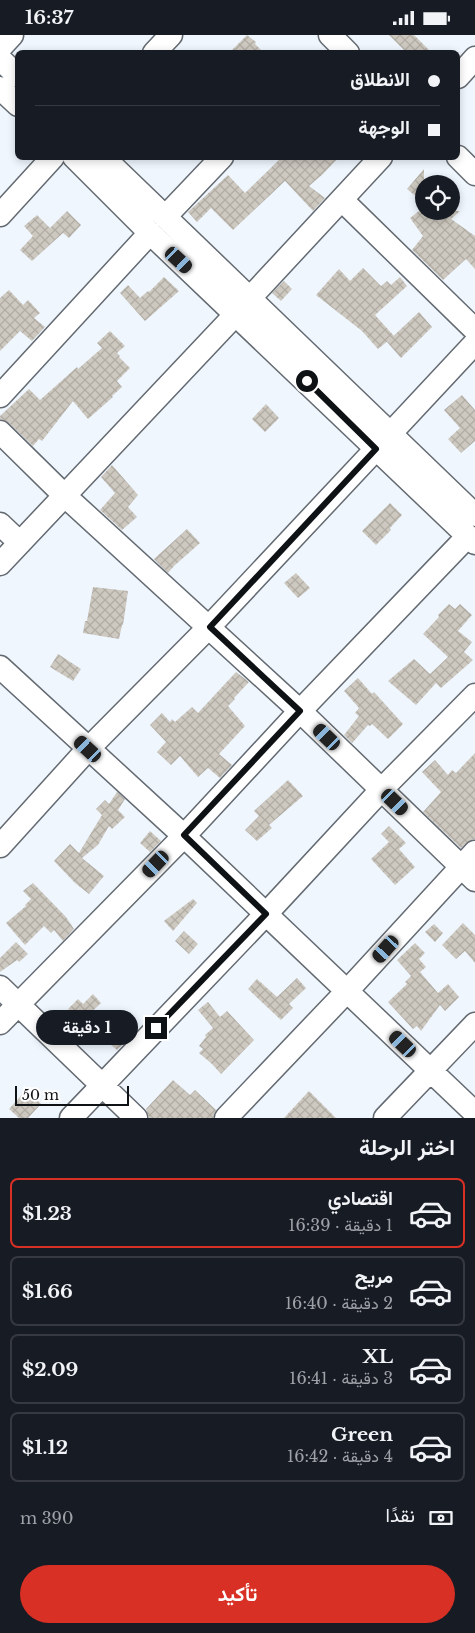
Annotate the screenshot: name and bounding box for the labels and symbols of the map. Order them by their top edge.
car [162,244,195,276]
route start [296,370,318,392]
car [310,721,343,753]
car [71,733,104,765]
car [378,786,411,818]
car [140,848,171,880]
car [370,933,401,965]
callout: 1 دقيقة [36,1011,138,1045]
route end [145,1017,167,1039]
car [386,1028,419,1060]
scale bar [15,1083,129,1106]

